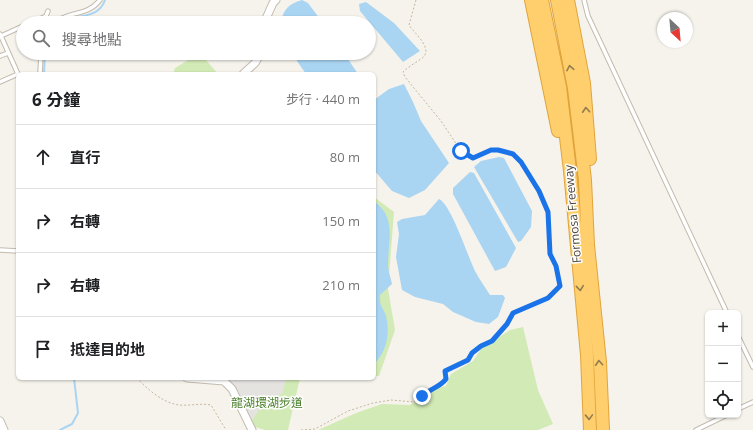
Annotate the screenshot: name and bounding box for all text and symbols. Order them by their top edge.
north arrow [657,12,693,48]
search box [16,16,376,60]
icon: search [30,27,52,49]
text: 搜尋地點 [62,29,122,49]
one-way arrow [566,64,574,71]
text: 6 分鐘 [32,88,80,111]
text: 步行 · 440 m [286,90,360,108]
one-way arrow [581,107,590,113]
route start [452,142,470,160]
icon: ahead [32,146,54,168]
text: 直行 [70,147,100,167]
text: 80 m [330,148,360,166]
street label: Formosa Freeway [560,163,585,264]
icon: right [32,210,54,232]
text: 右轉 [70,211,100,231]
text: 150 m [322,212,360,230]
icon: right [32,274,54,296]
text: 右轉 [70,275,100,295]
text: 210 m [322,276,360,294]
one-way arrow [575,285,584,291]
map controls [705,310,741,418]
button: + [705,310,741,346]
icon: arrive [32,338,54,360]
text: 抵達目的地 [70,339,145,359]
button: − [705,346,741,382]
one-way arrow [595,360,604,366]
button: locate [705,382,741,418]
route end [413,387,431,405]
park label: 龍湖環湖步道 [231,394,303,411]
one-way arrow [585,414,593,420]

